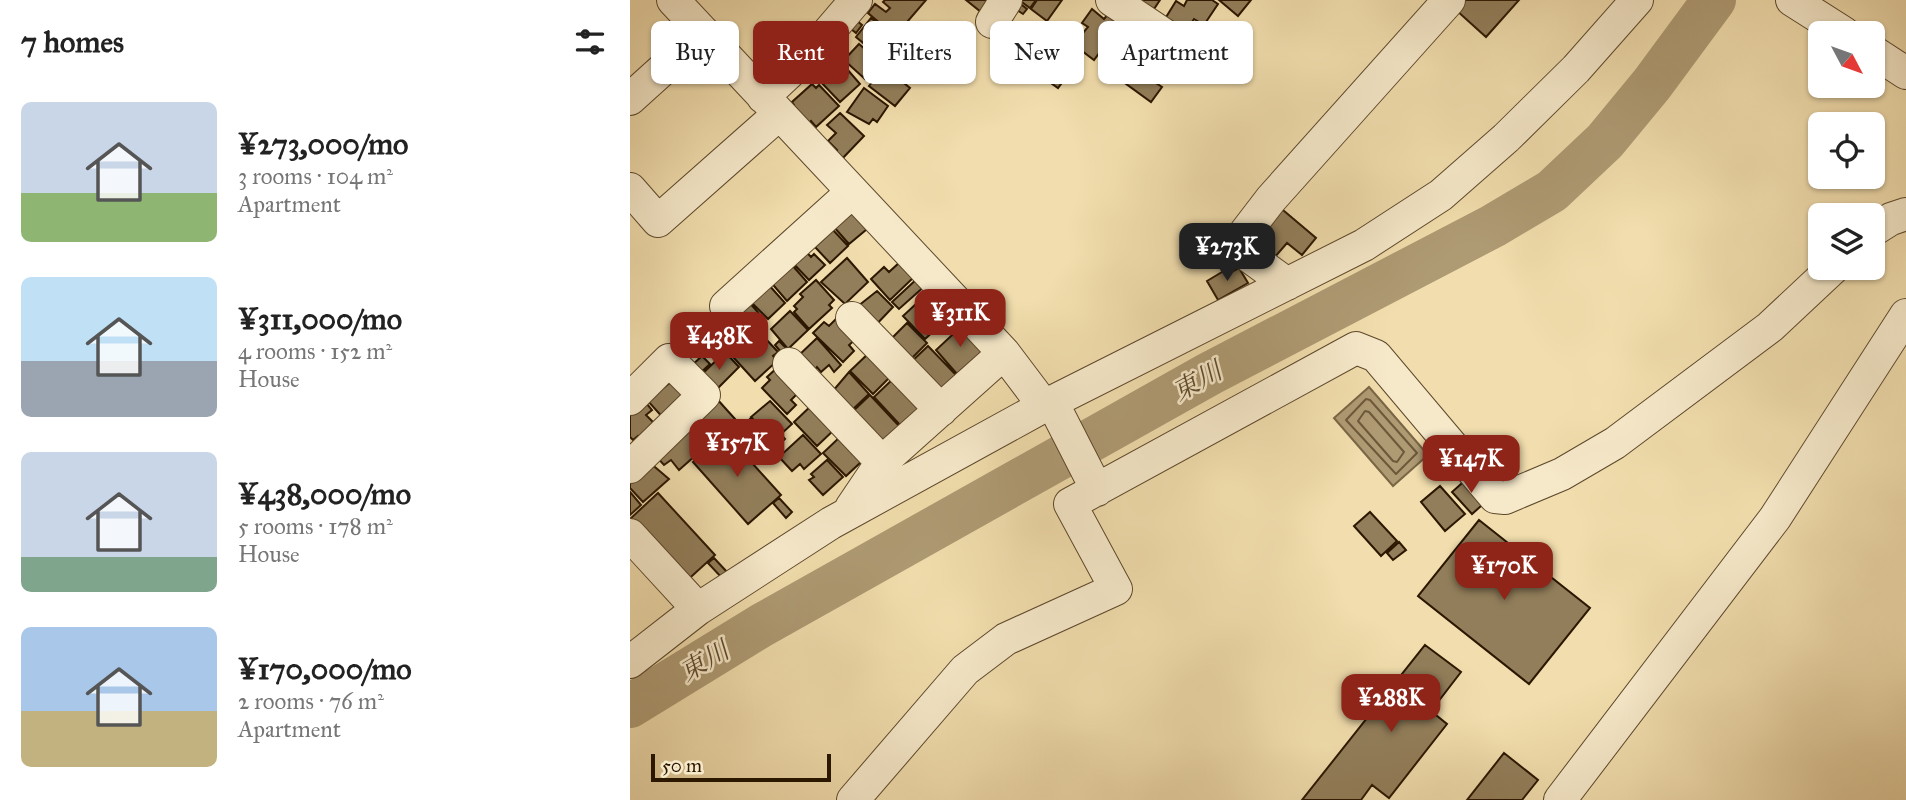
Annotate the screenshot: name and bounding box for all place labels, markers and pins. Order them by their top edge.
pin: ¥273K [1178,224,1276,283]
pin: ¥311K [911,290,1009,349]
pin: ¥438K [670,312,768,372]
pin: ¥157K [688,420,786,479]
pin: ¥147K [1422,435,1520,495]
pin: ¥170K [1455,542,1553,602]
pin: ¥288K [1342,674,1440,734]

